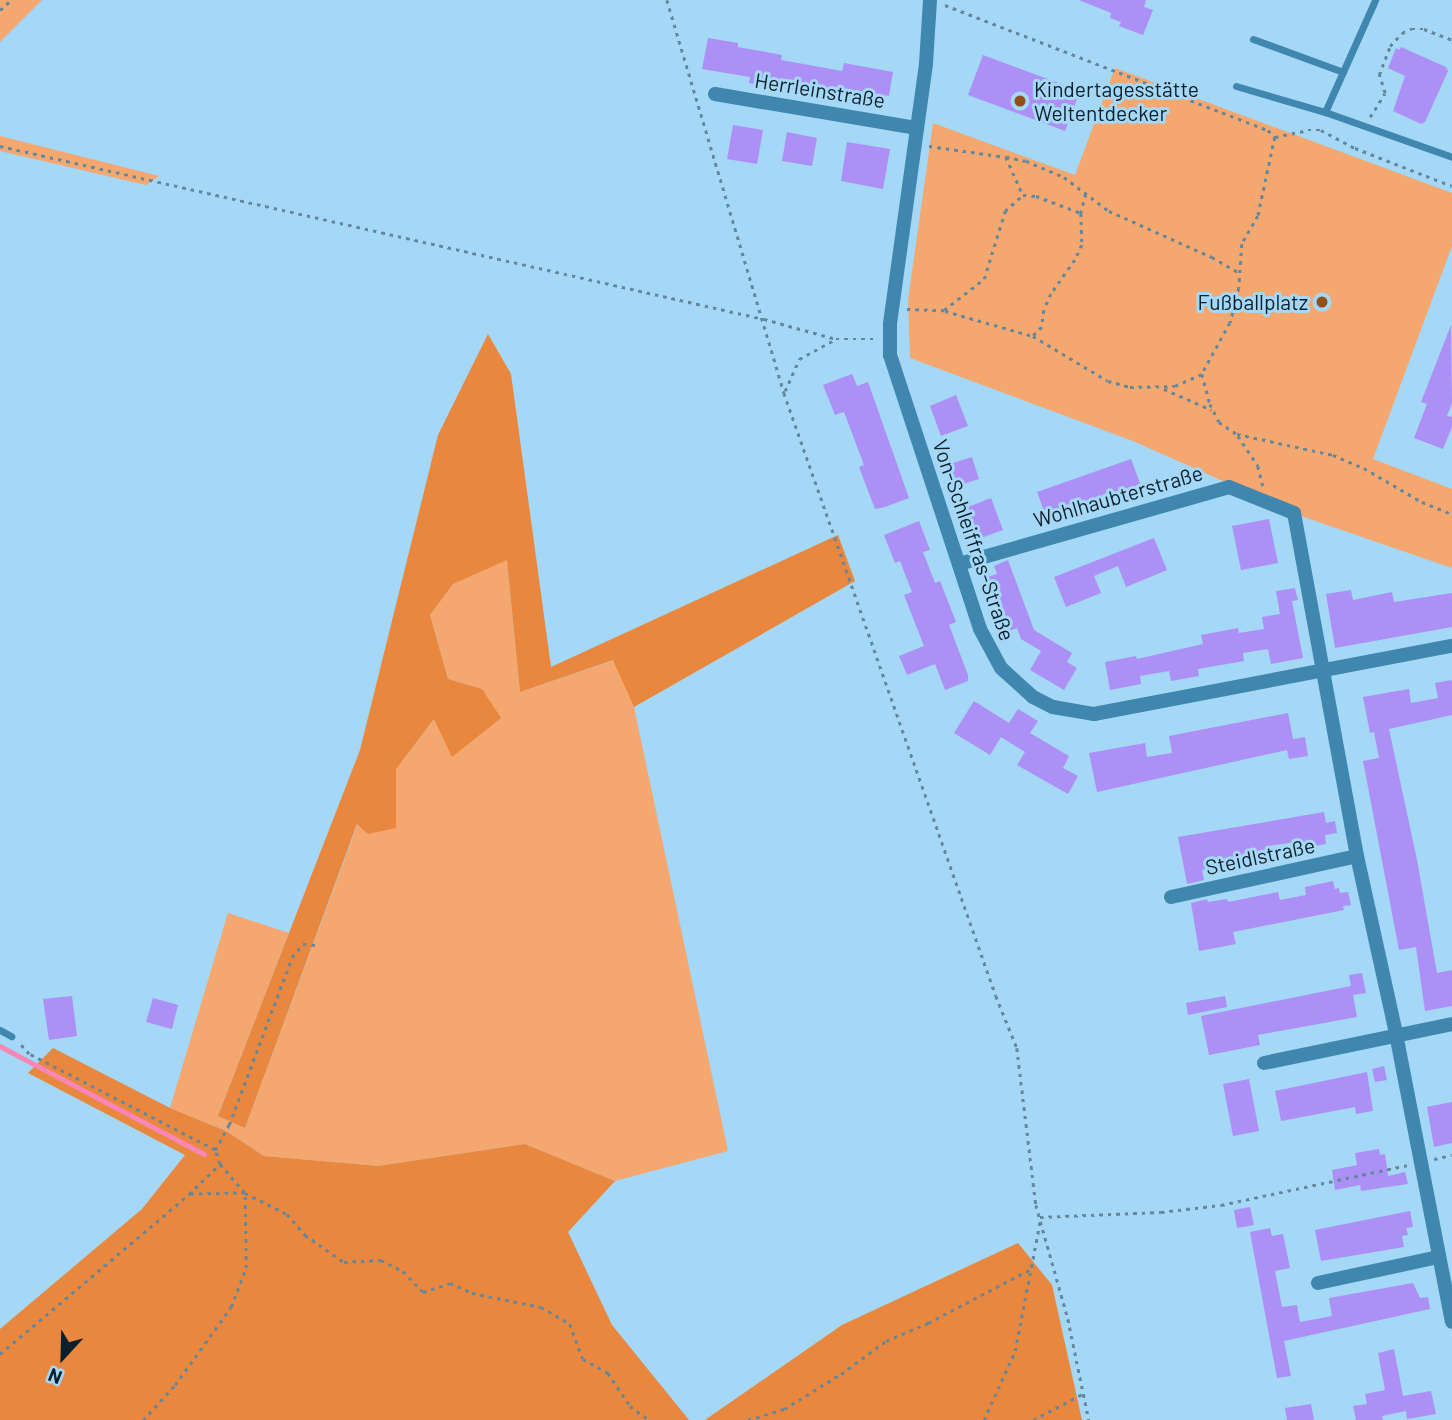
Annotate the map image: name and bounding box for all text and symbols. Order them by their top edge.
street label: Herrleinstraße [753,67,887,113]
place label: Kindertagesstätte Weltentdecker [1034,76,1199,126]
marker: Kindertagesstätte Weltentdecker [1012,93,1028,109]
place label: Fußballplatz [1198,289,1308,315]
marker: Fußballplatz [1314,294,1330,310]
street label: Von-Schleiffras-Straße [928,436,1020,644]
street label: Wohlhaubterstraße [1030,460,1206,532]
street label: Steidlstraße [1203,832,1317,880]
north arrow [28,1322,98,1392]
text: N [45,1364,65,1390]

